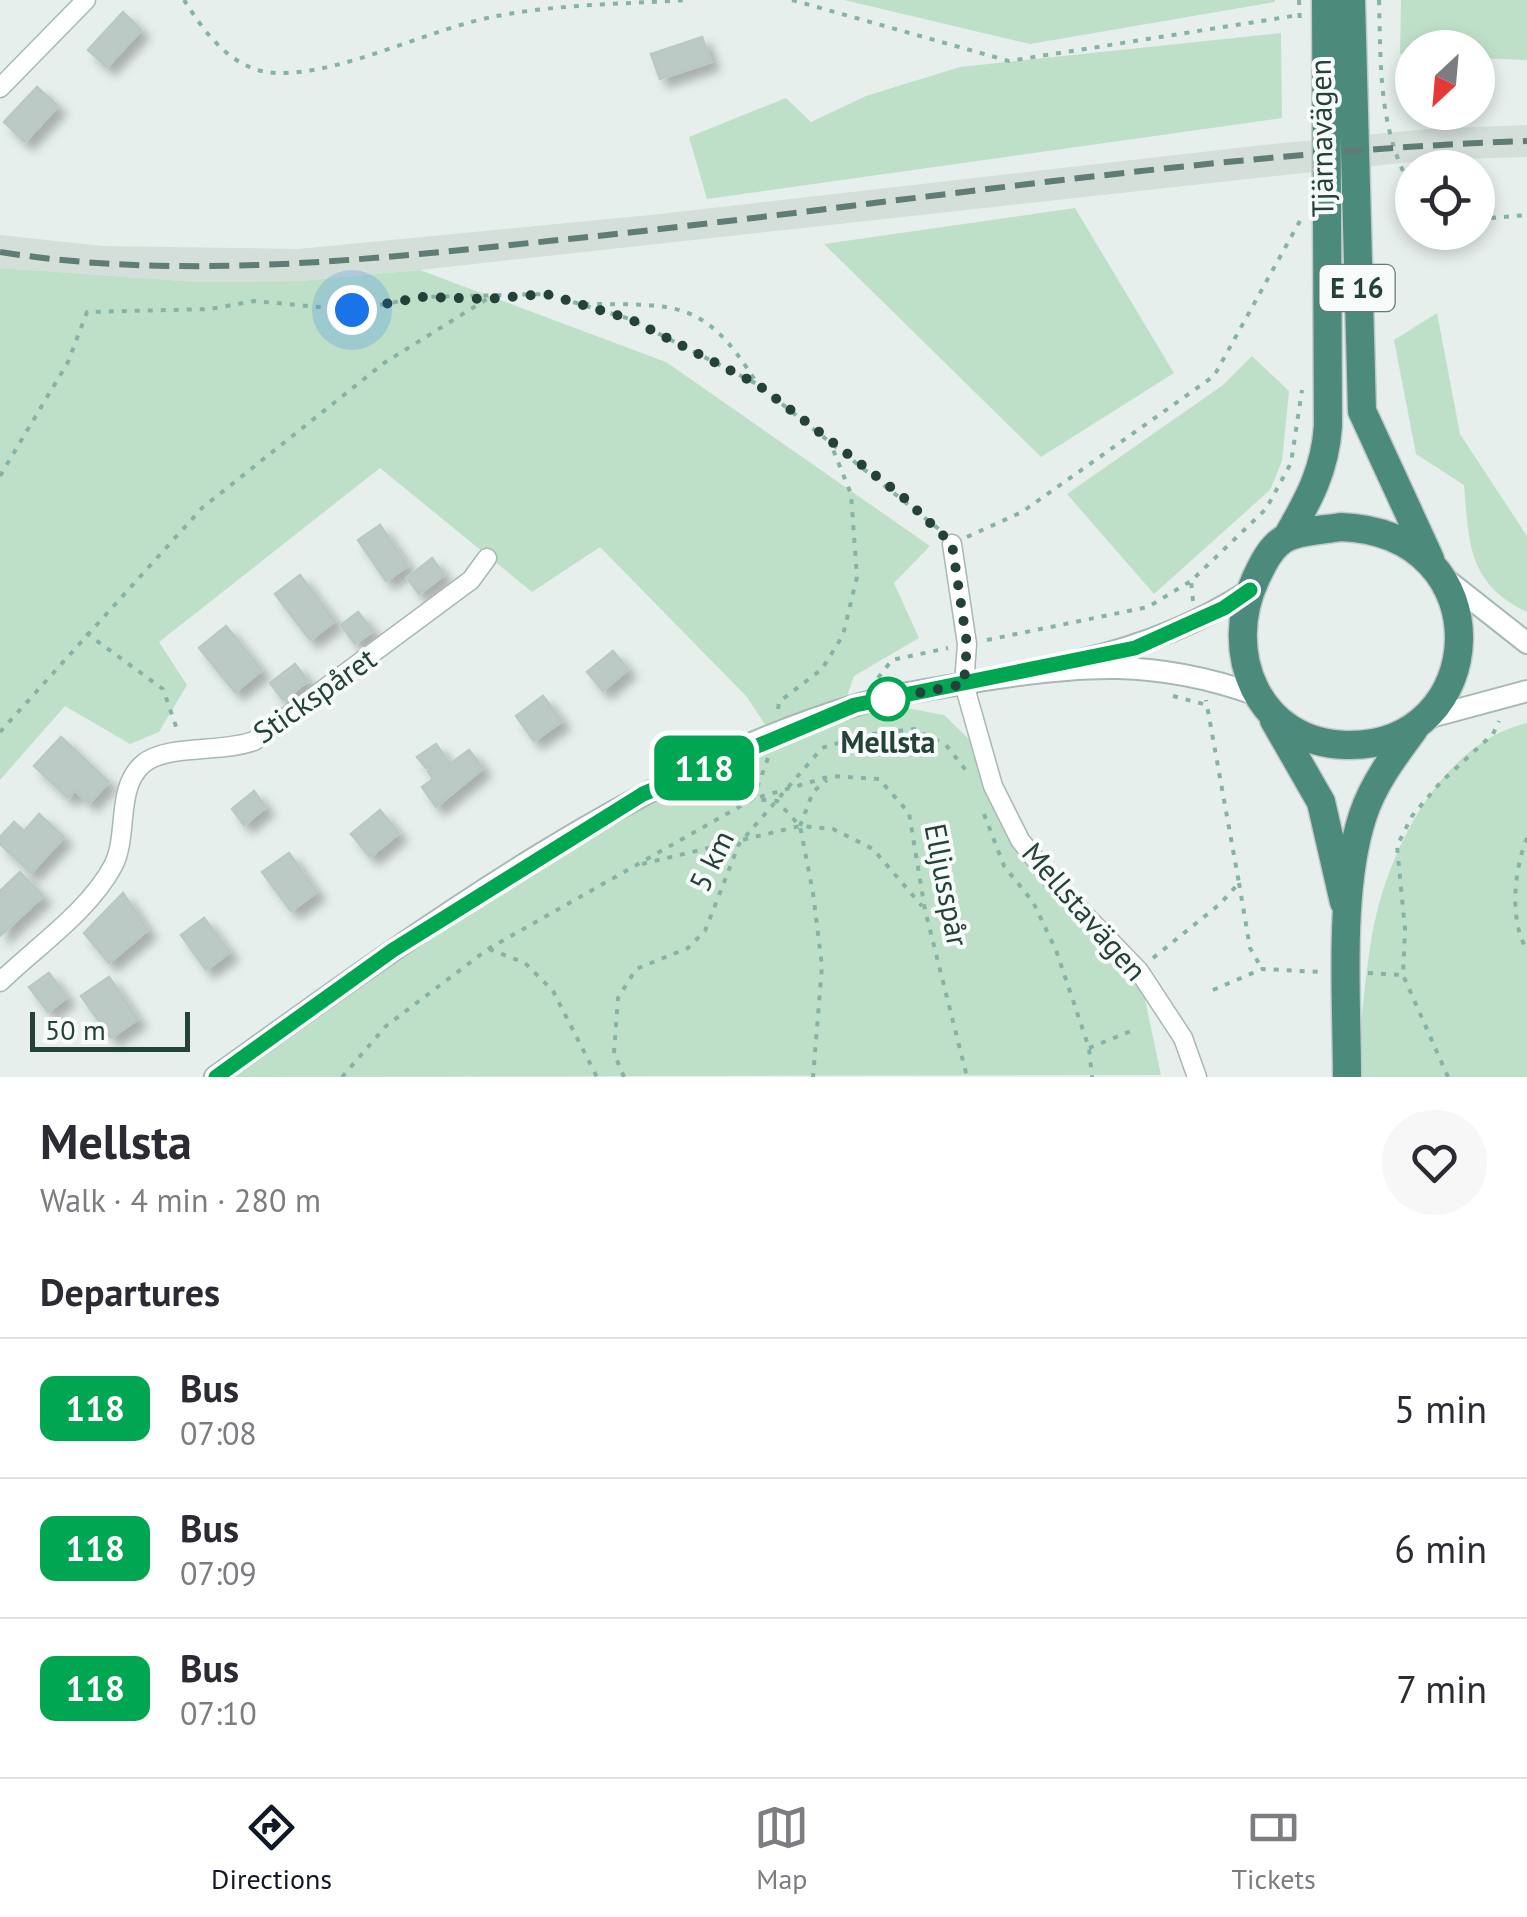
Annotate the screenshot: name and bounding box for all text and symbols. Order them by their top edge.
north arrow [1395,30,1495,130]
map controls [1395,30,1495,250]
street label: Tjärnavägen [1300,59,1341,217]
button: locate [1395,150,1495,250]
road number: E 16 [1320,265,1394,311]
your location [327,285,377,335]
street label: Stickspåret [245,638,383,751]
marker: Mellsta [867,678,909,720]
place label: Mellsta [841,722,935,761]
line badge: 118 [646,736,762,800]
text: 118 [674,745,734,791]
street label: Elljusspår [916,820,978,949]
street label: 5 km [679,823,742,897]
street label: Mellstavägen [1014,834,1156,988]
scale bar [30,1007,190,1052]
text: 50 m [45,1011,106,1048]
text: Mellsta [40,1110,192,1172]
button: heart [1382,1110,1487,1215]
text: Walk · 4 min · 280 m [40,1179,321,1221]
text: Departures [40,1267,220,1316]
text: Bus [180,1363,239,1412]
text: 5 min [1394,1384,1487,1433]
text: 118 [65,1385,125,1431]
text: 07:08 [180,1412,257,1454]
text: Bus [180,1503,239,1552]
text: 6 min [1394,1524,1487,1573]
text: 118 [65,1525,125,1571]
text: 07:09 [180,1552,257,1594]
text: Bus [180,1643,239,1692]
text: 7 min [1396,1664,1487,1713]
text: 118 [65,1665,125,1711]
text: 07:10 [180,1692,257,1734]
tab: Directions [211,1800,332,1897]
tab: Map [754,1800,809,1897]
tab: Tickets [1232,1800,1316,1897]

